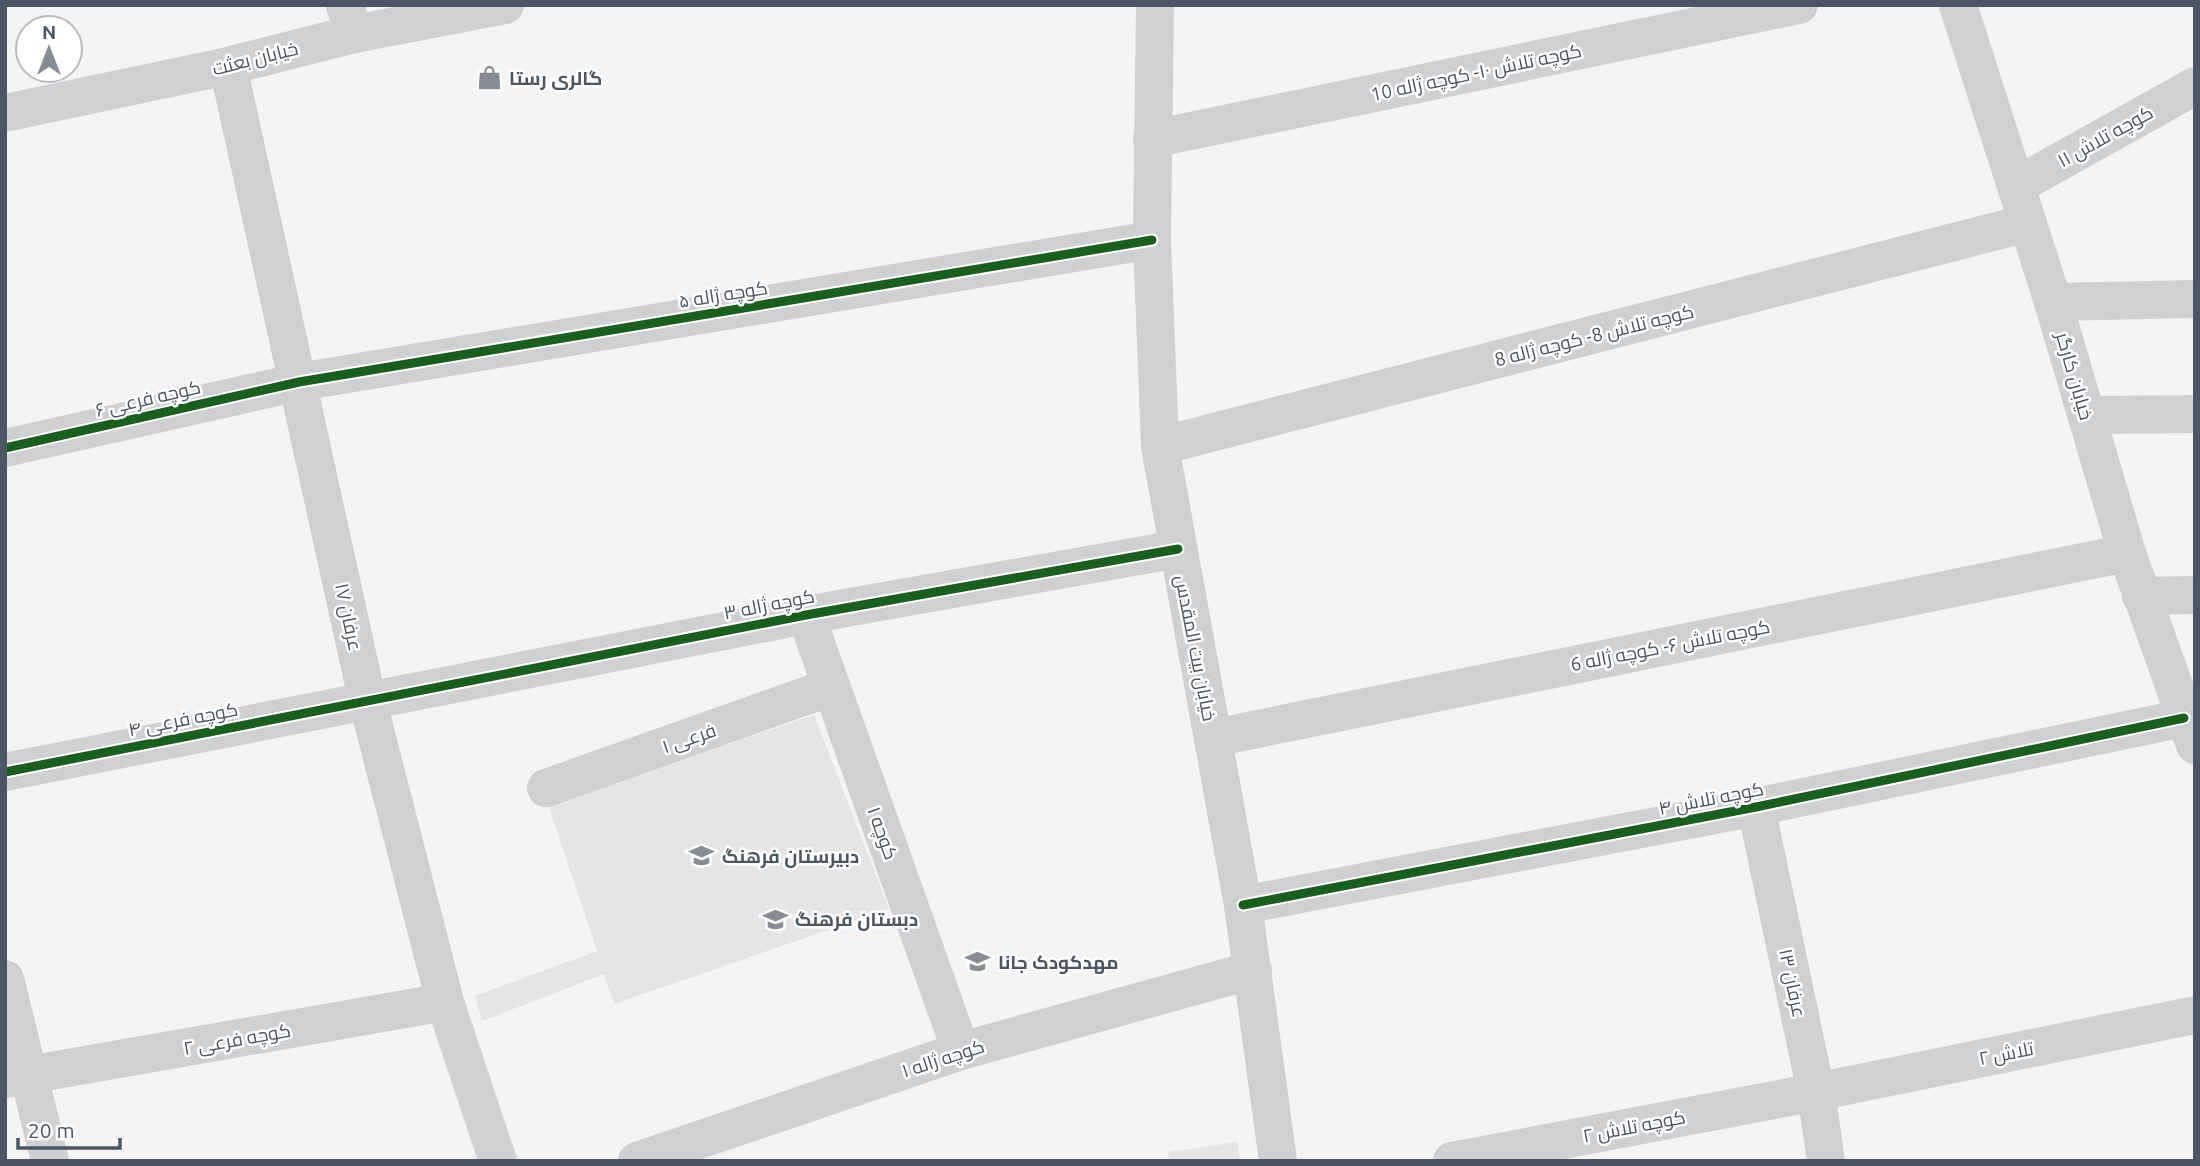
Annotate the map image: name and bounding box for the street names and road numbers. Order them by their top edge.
street label: خیابان بعثت [210,37,300,80]
street label: کوچه تلاش ۱۰- کوچه ژاله 10 [1368,39,1584,107]
street label: کوچه تلاش ۱۱ [2053,101,2158,173]
street label: کوچه ژاله ۵ [677,276,769,314]
street label: کوچه تلاش 8- کوچه ژاله 8 [1492,300,1696,372]
street label: خیابان کارگر [2051,329,2098,423]
street label: کوچه فرعی ۶ [93,375,203,423]
street label: خیابان بیت المقدس [1170,573,1221,723]
street label: عرفان ۱۷ [330,581,367,653]
street label: کوچه ژاله ۳ [722,584,817,626]
street label: کوچه تلاش ۶- کوچه ژاله 6 [1568,615,1772,677]
street label: کوچه فرعی ۴ [126,698,240,742]
street label: فرعی ۱ [659,719,719,758]
street label: کوچه تلاش ۴ [1657,777,1766,821]
street label: کوچه ۱ [861,804,903,863]
street label: عرفان ۱۳ [1774,947,1811,1020]
street label: کوچه فرعی ۲ [182,1019,293,1061]
street label: کوچه ژاله ۱ [899,1034,988,1084]
street label: تلاش ۲ [1977,1037,2035,1070]
street label: کوچه تلاش ۲ [1581,1105,1687,1149]

